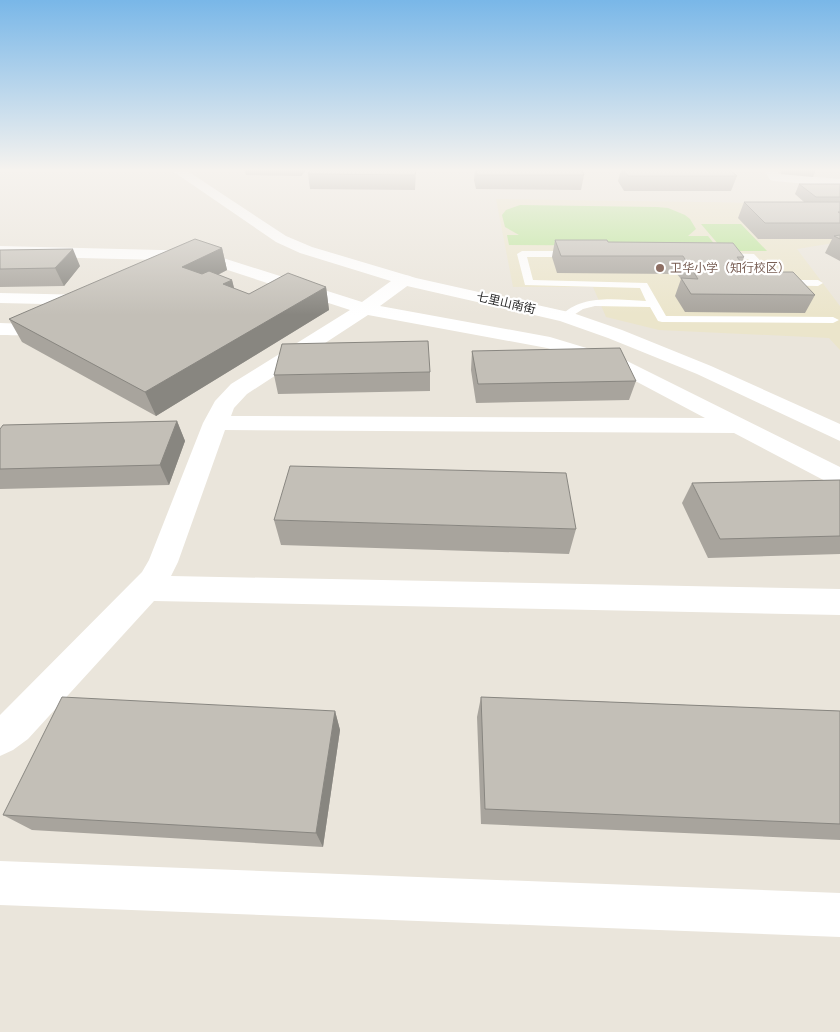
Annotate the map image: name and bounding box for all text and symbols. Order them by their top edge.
place label: 卫华小学（知行校区） [670,261,790,275]
marker: 卫华小学（知行校区） [654,262,666,274]
street label: 七里山南街 [475,289,537,317]

